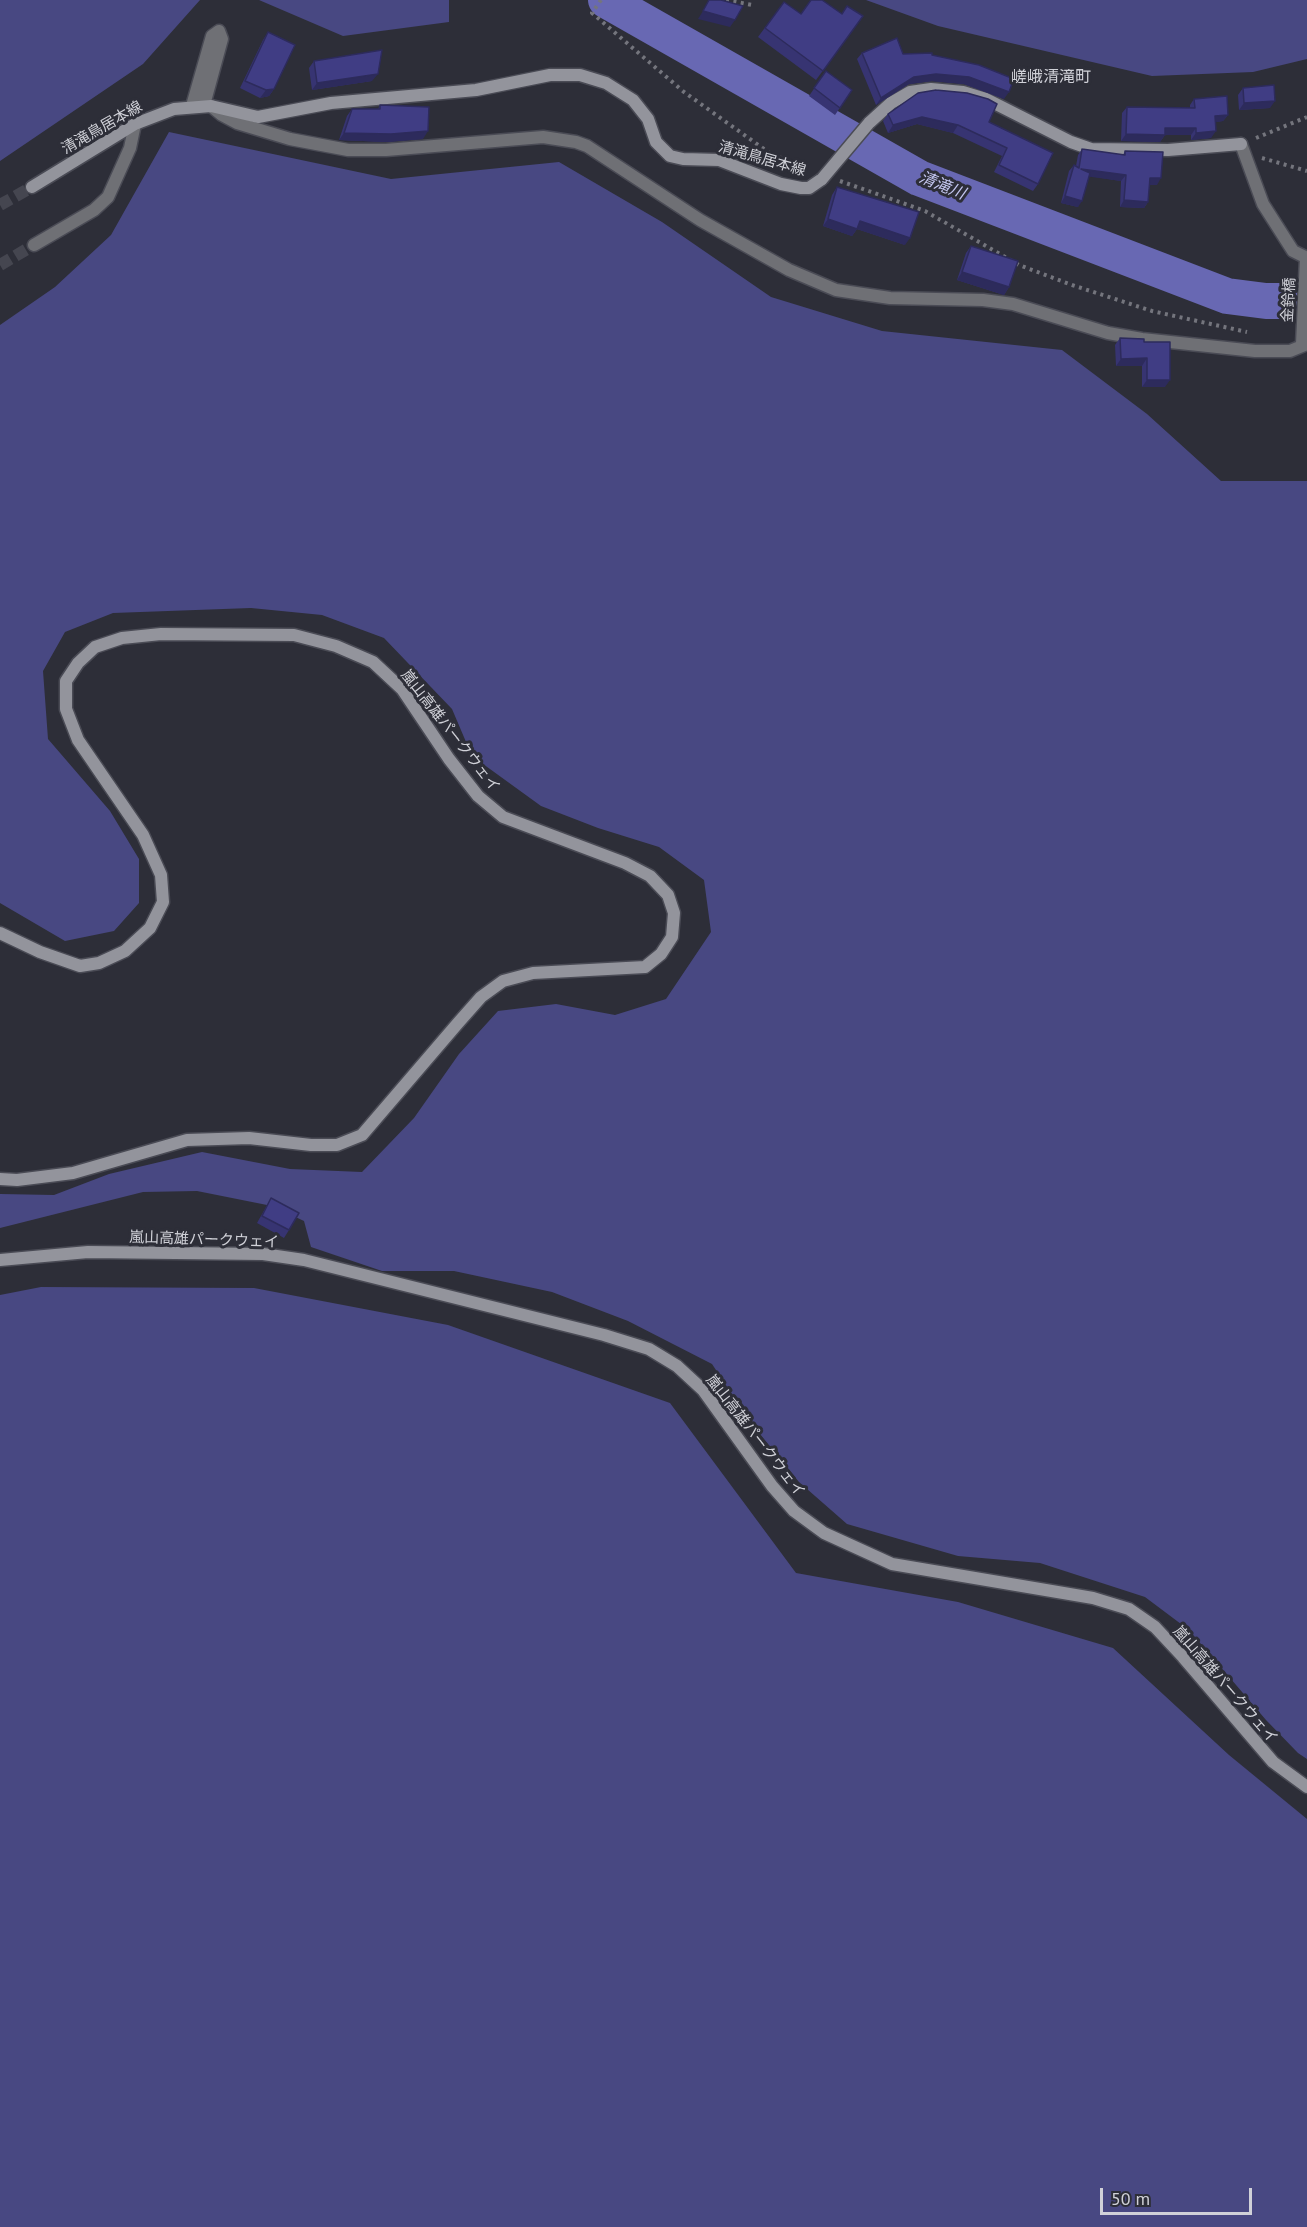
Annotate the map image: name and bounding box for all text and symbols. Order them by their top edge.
district label: 嵯峨清滝町 [1011,67,1091,87]
street label: 清滝鳥居本線 [59,98,145,158]
street label: 清滝鳥居本線 [716,138,808,180]
water label: 清滝川 [916,168,968,204]
street label: 金鈴橋 [1279,277,1299,323]
street label: 嵐山高雄パークウェイ [397,666,503,796]
street label: 嵐山高雄パークウェイ [129,1228,279,1252]
street label: 嵐山高雄パークウェイ [702,1371,808,1501]
street label: 嵐山高雄パークウェイ [1169,1622,1281,1748]
scale bar [1103,2176,1254,2214]
text: 50 m [1111,2187,1150,2210]

